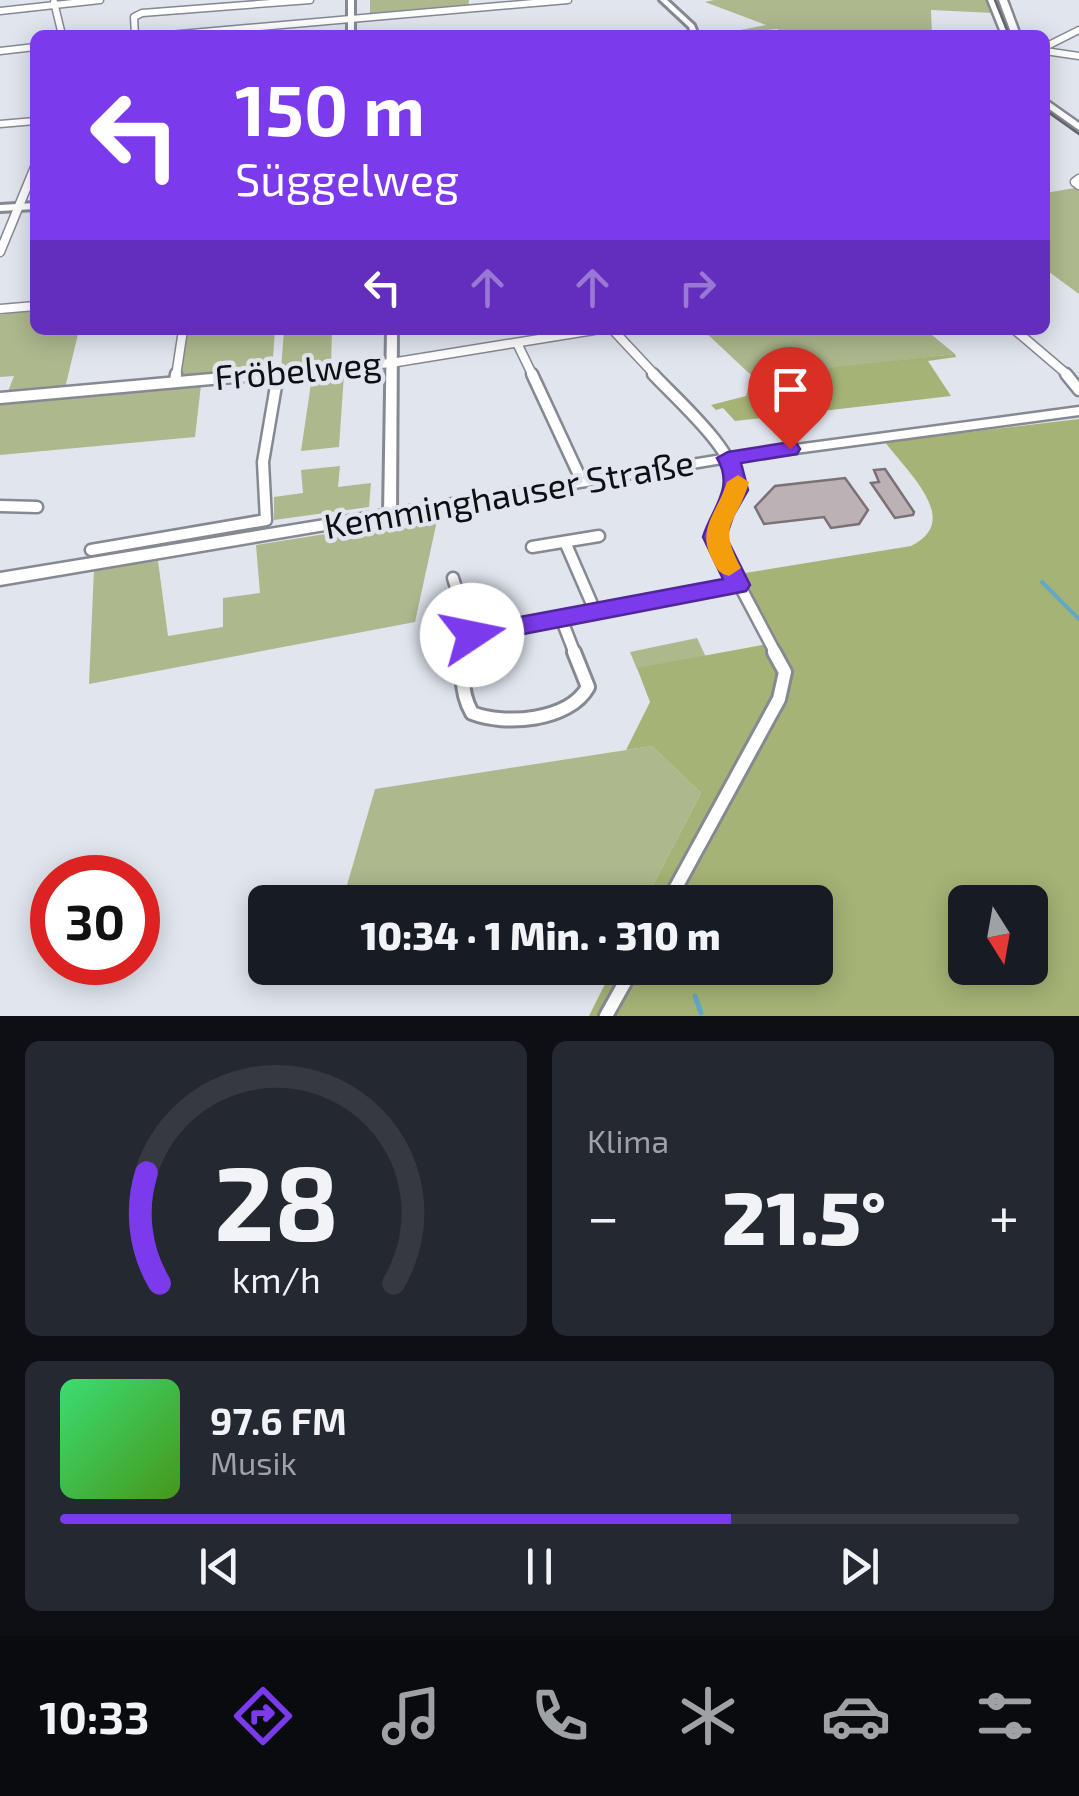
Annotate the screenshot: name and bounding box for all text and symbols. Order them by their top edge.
text: 150 m [235,66,425,150]
icon: left [70,70,200,200]
text: Süggelweg [235,151,459,205]
icon: left [355,260,410,315]
icon: ahead [460,260,515,315]
icon: ahead [565,260,620,315]
icon: right [670,260,725,315]
street label: Fröbelweg [213,341,383,397]
pin [748,347,833,450]
icon: arrive [763,362,818,417]
street label: Kemminghauser Straße [321,440,697,546]
position arrow [420,583,524,687]
speed limit sign: 30 [30,855,160,985]
north arrow [948,885,1048,985]
map controls [948,885,1048,985]
text: 10:34 · 1 Min. · 310 m [360,912,721,958]
text: Klima [587,1121,669,1159]
text: 28 [213,1137,339,1262]
text: 21.5° [722,1170,886,1260]
text: − [587,1182,619,1248]
text: + [989,1182,1019,1248]
text: km/h [232,1257,320,1300]
text: 97.6 FM [210,1397,347,1443]
text: Musik [210,1443,297,1481]
icon: previous [192,1539,247,1594]
icon: pause [512,1539,567,1594]
icon: next [832,1539,887,1594]
icon: directions [228,1681,298,1751]
icon: music [376,1681,446,1751]
icon: phone [525,1681,595,1751]
icon: climate [673,1681,743,1751]
icon: car [821,1681,891,1751]
icon: filters [970,1681,1040,1751]
text: 10:33 [39,1689,150,1743]

